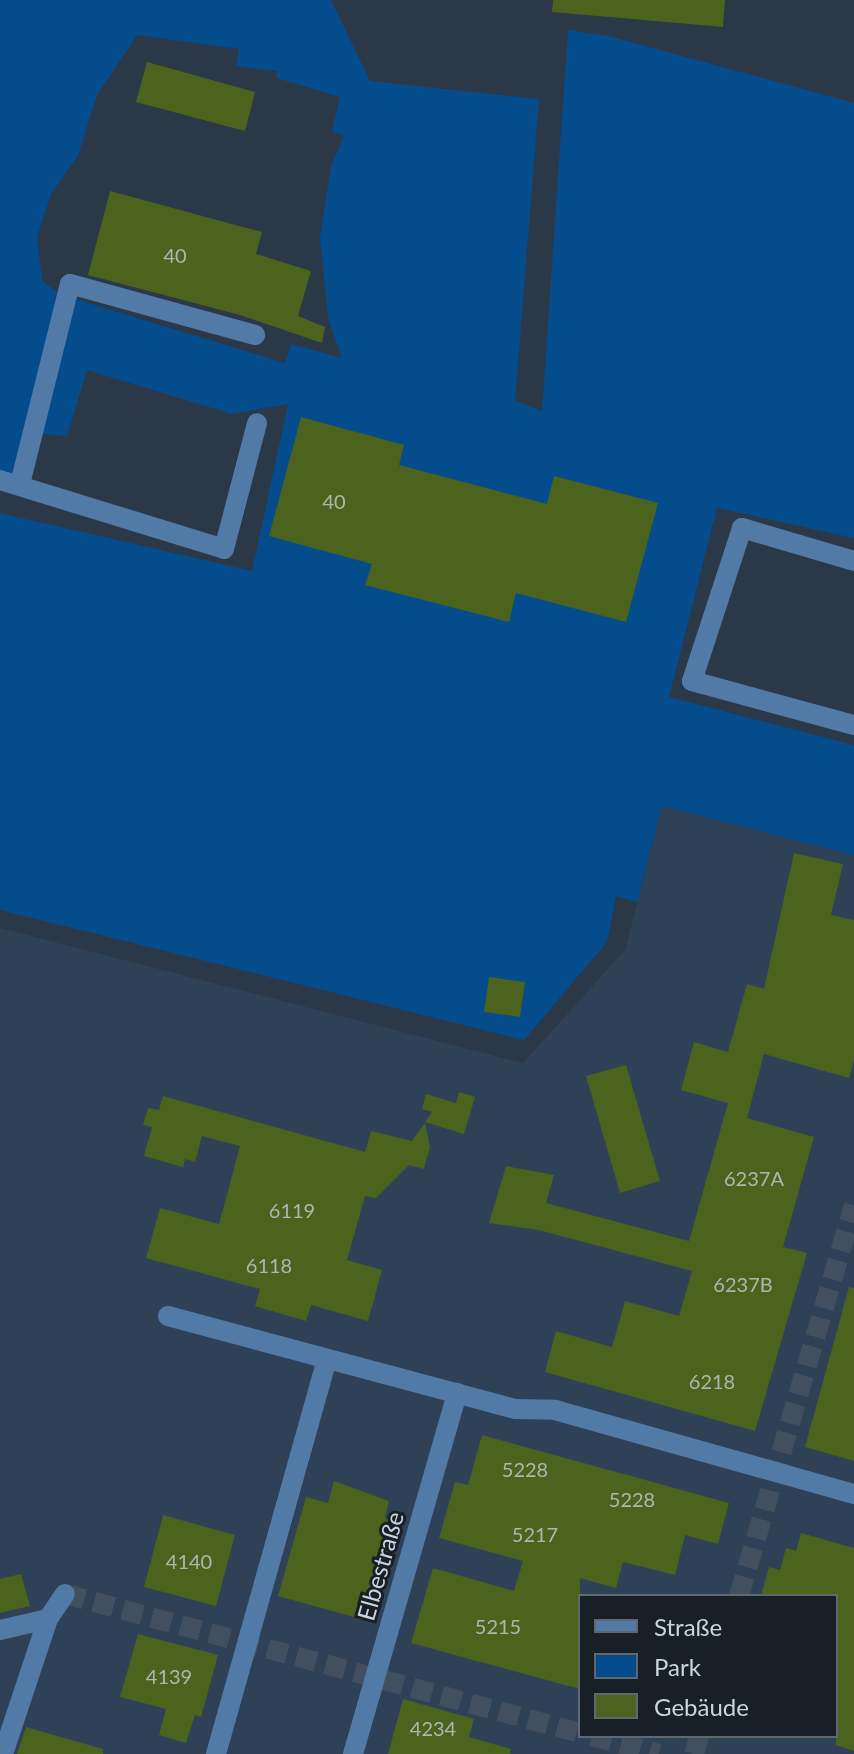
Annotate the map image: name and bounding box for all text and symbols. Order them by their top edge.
house number: 40 [163,243,187,267]
house number: 40 [322,489,346,513]
house number: 6237A [724,1166,784,1190]
house number: 6119 [269,1198,315,1222]
house number: 6118 [246,1253,292,1277]
house number: 6237B [713,1272,773,1296]
house number: 6218 [689,1369,735,1393]
house number: 5228 [502,1457,548,1481]
house number: 5228 [609,1487,655,1511]
street label: Elbestraße [351,1508,409,1624]
house number: 5217 [512,1522,558,1546]
house number: 4140 [166,1549,212,1573]
legend [578,1594,838,1738]
text: Straße [654,1612,722,1641]
house number: 5215 [475,1614,521,1638]
text: Park [654,1652,701,1681]
house number: 4139 [146,1664,192,1688]
text: Gebäude [654,1692,749,1721]
house number: 4234 [410,1716,456,1740]

